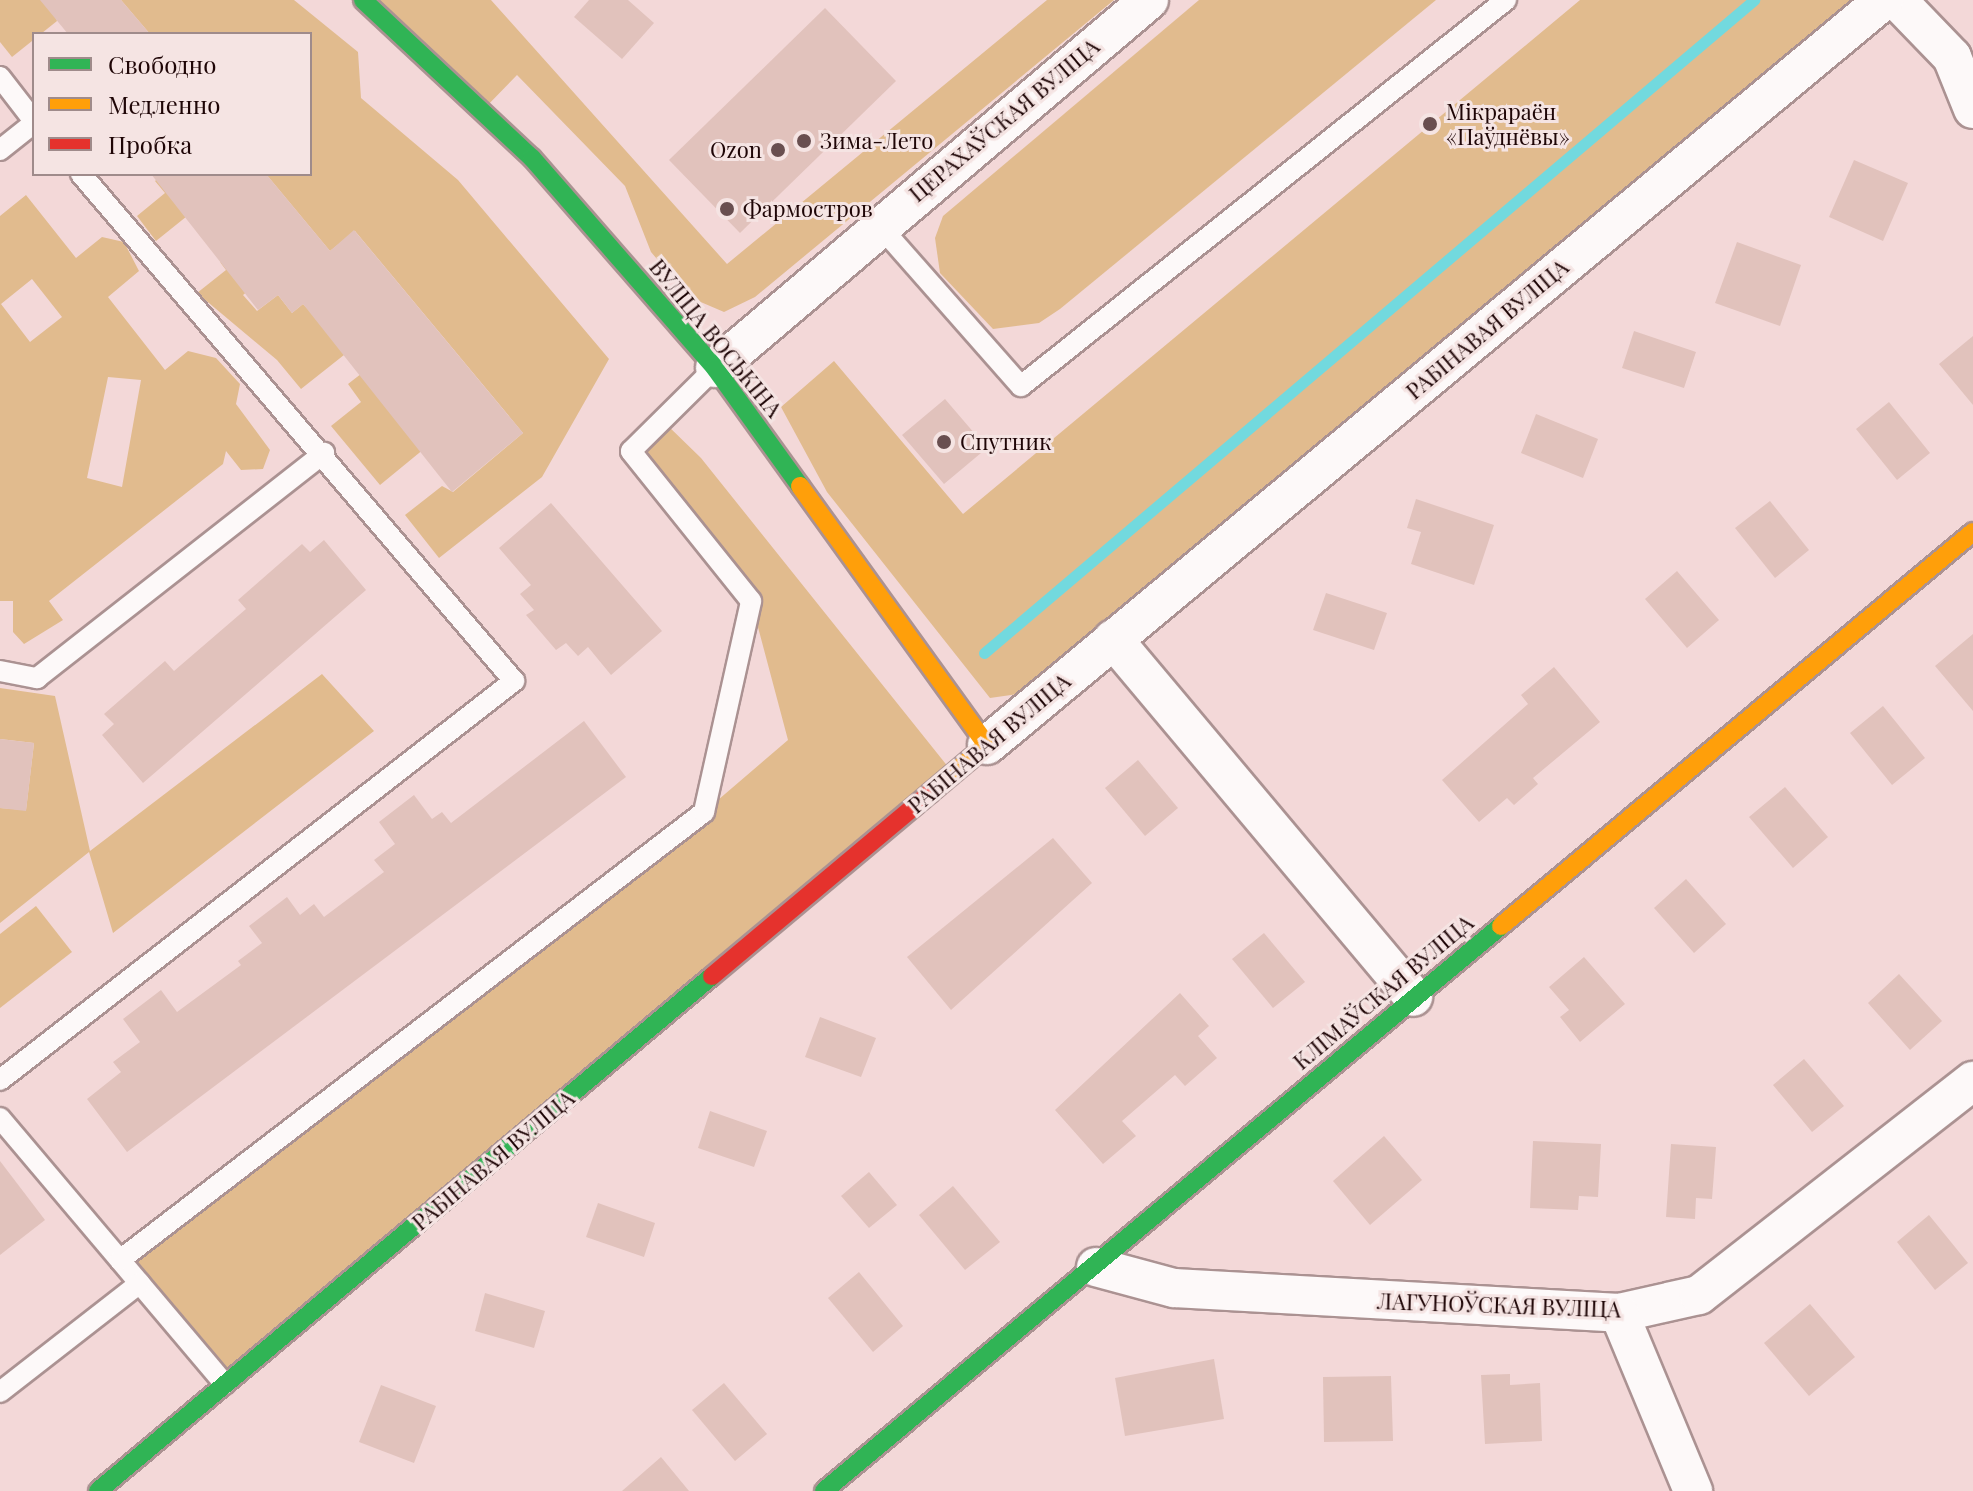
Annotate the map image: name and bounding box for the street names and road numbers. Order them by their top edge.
street label: ЦЕРАХАЎСКАЯ ВУЛІЦА [904,33,1104,207]
street label: РАБІНАВАЯ ВУЛІЦА [1401,253,1573,405]
street label: ВУЛІЦА ВОСЬКІНА [644,254,788,422]
street label: РАБІНАВАЯ ВУЛІЦА [903,667,1075,819]
street label: КЛІМАЎСКАЯ ВУЛІЦА [1288,909,1478,1075]
street label: РАБІНАВАЯ ВУЛІЦА [407,1084,579,1236]
street label: ЛАГУНОЎСКАЯ ВУЛІЦА [1377,1288,1621,1322]

